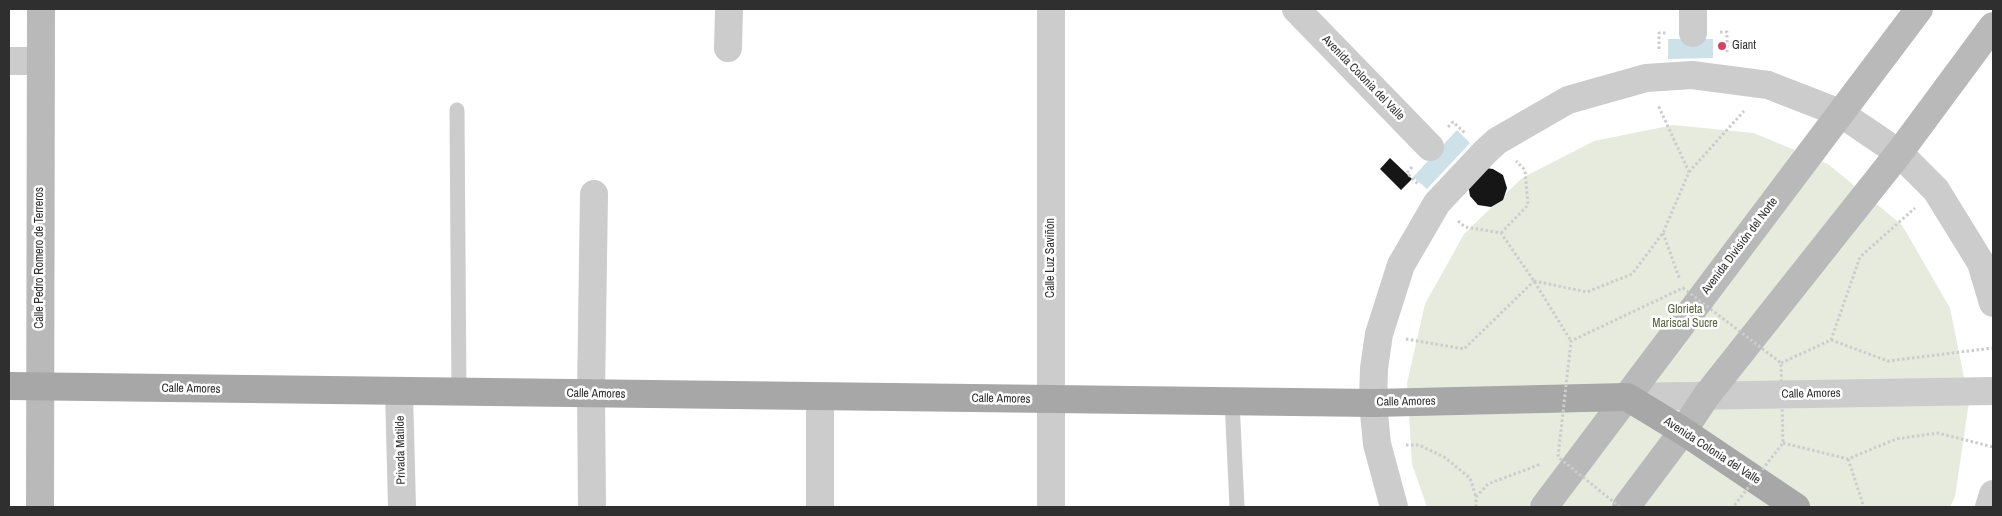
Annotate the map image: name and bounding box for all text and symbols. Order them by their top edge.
street label: Avenida Colonia del Valle [1319,33,1407,123]
place label: Giant [1732,39,1756,53]
marker: Giant [1716,40,1728,52]
street label: Calle Pedro Romero de Terreros [33,187,47,329]
street label: Avenida División del Norte [1699,195,1781,297]
street label: Calle Luz Saviñón [1044,218,1058,298]
park label: Glorieta Mariscal Sucre [1652,303,1718,331]
street label: Calle Amores [161,381,221,397]
street label: Calle Amores [566,386,626,402]
street label: Calle Amores [1781,386,1841,402]
street label: Calle Amores [971,391,1031,407]
street label: Calle Amores [1376,394,1436,410]
street label: Avenida Colonia del Valle [1661,414,1763,488]
street label: Privada Matilde [393,415,409,485]

